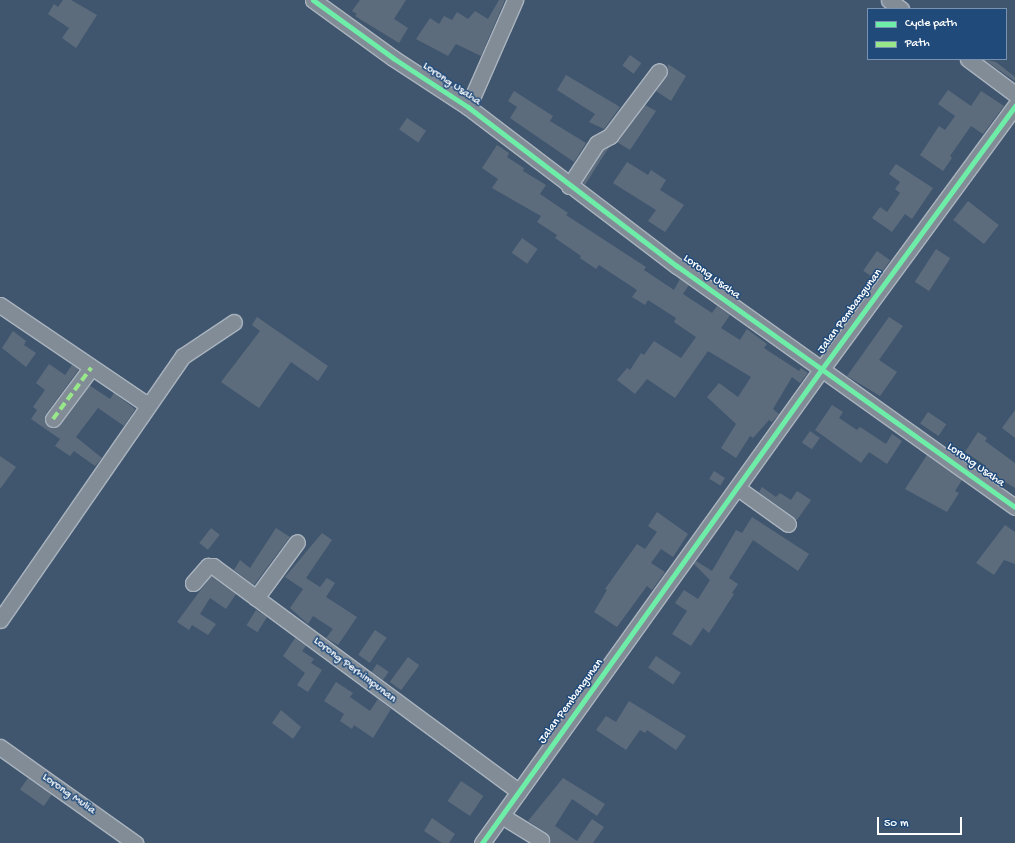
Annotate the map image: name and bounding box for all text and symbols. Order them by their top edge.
legend [867,8,1007,60]
text: Cycle path [905,17,957,31]
text: Path [905,37,930,51]
street label: Lorong Usaha [419,60,483,110]
street label: Lorong Usaha [679,252,743,304]
street label: Jalan Pembangunan [815,267,887,357]
street label: Lorong Usaha [943,441,1007,491]
street label: Lorong Perhimpunan [309,635,399,707]
street label: Jalan Pembangunan [536,657,608,747]
street label: Lorong Mulia [38,771,98,819]
scale bar [879,809,964,835]
text: 50 m [884,817,909,831]

